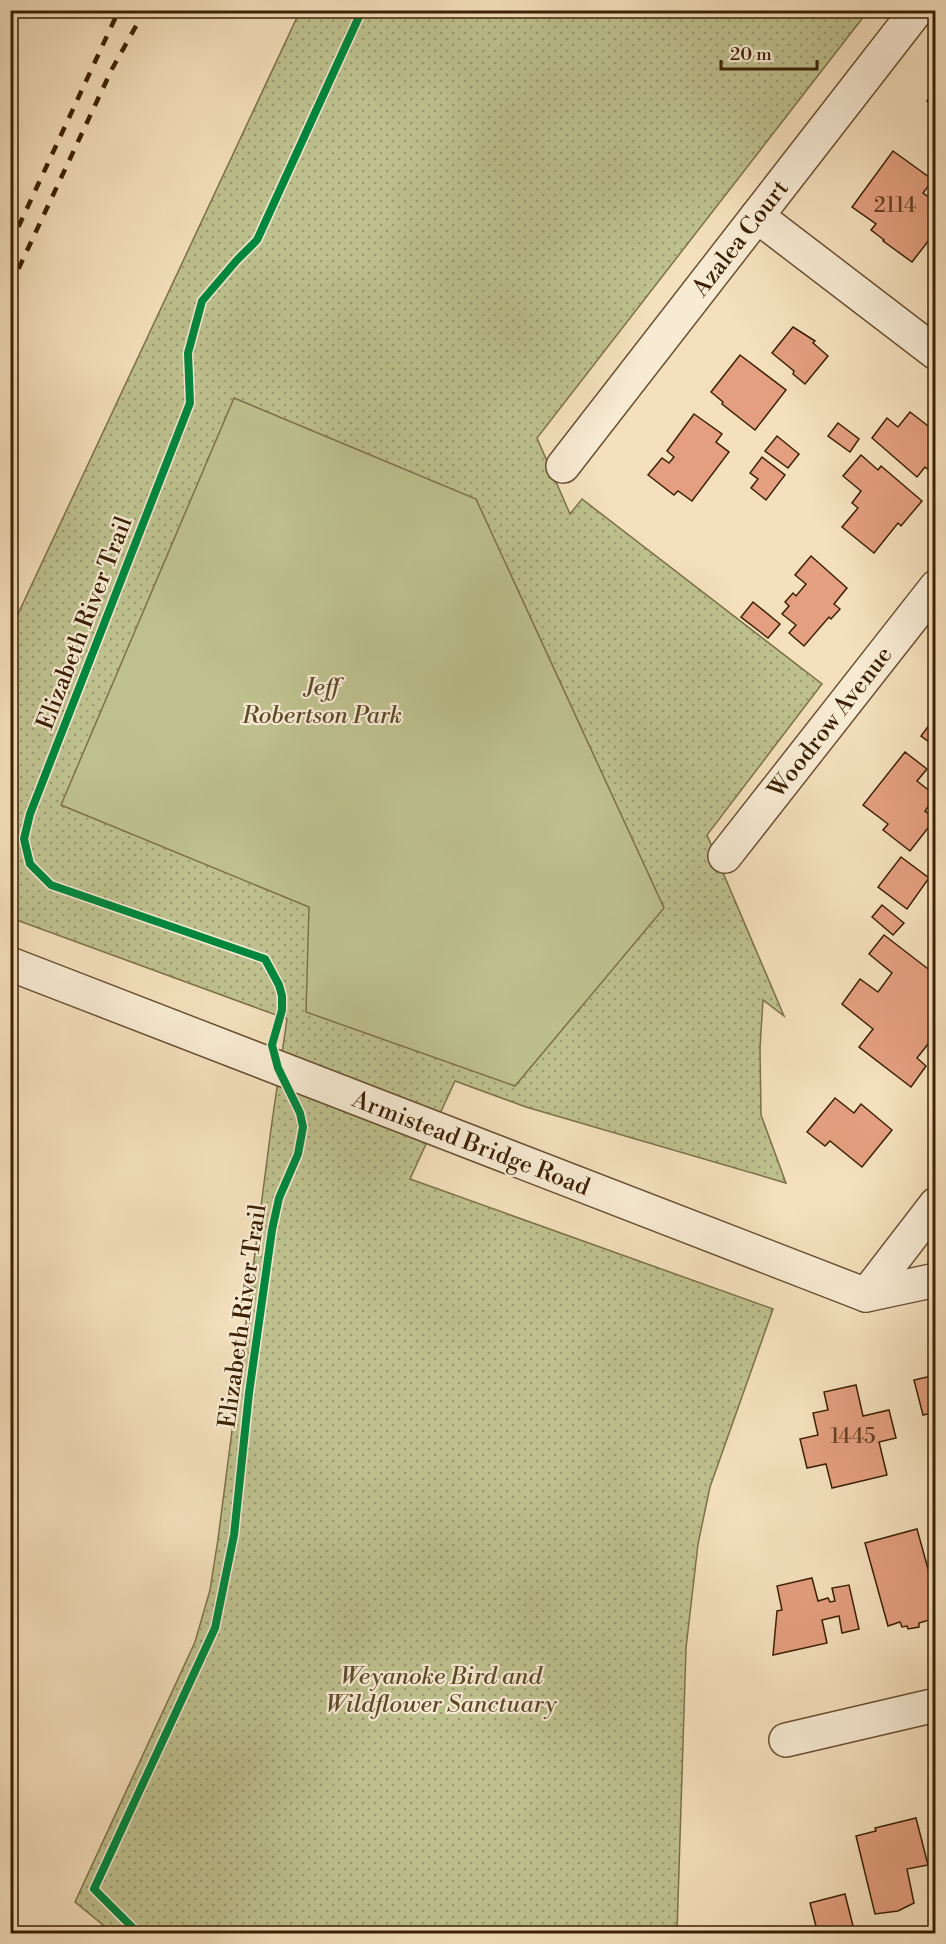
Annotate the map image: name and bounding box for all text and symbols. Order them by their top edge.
scale bar [721,33,817,71]
text: 20 m [730,43,772,66]
street label: Azalea Court [685,174,796,304]
house number: 2114 [874,193,916,219]
street label: Elizabeth River Trail [30,513,139,734]
street label: Woodrow Avenue [762,641,899,805]
park label: Jeff Robertson Park [241,673,402,731]
street label: Armistead Bridge Road [347,1084,594,1203]
street label: Elizabeth River Trail [212,1202,274,1430]
house number: 1445 [830,1424,876,1450]
park label: Weyanoke Bird and Wildflower Sanctuary [325,1662,557,1720]

